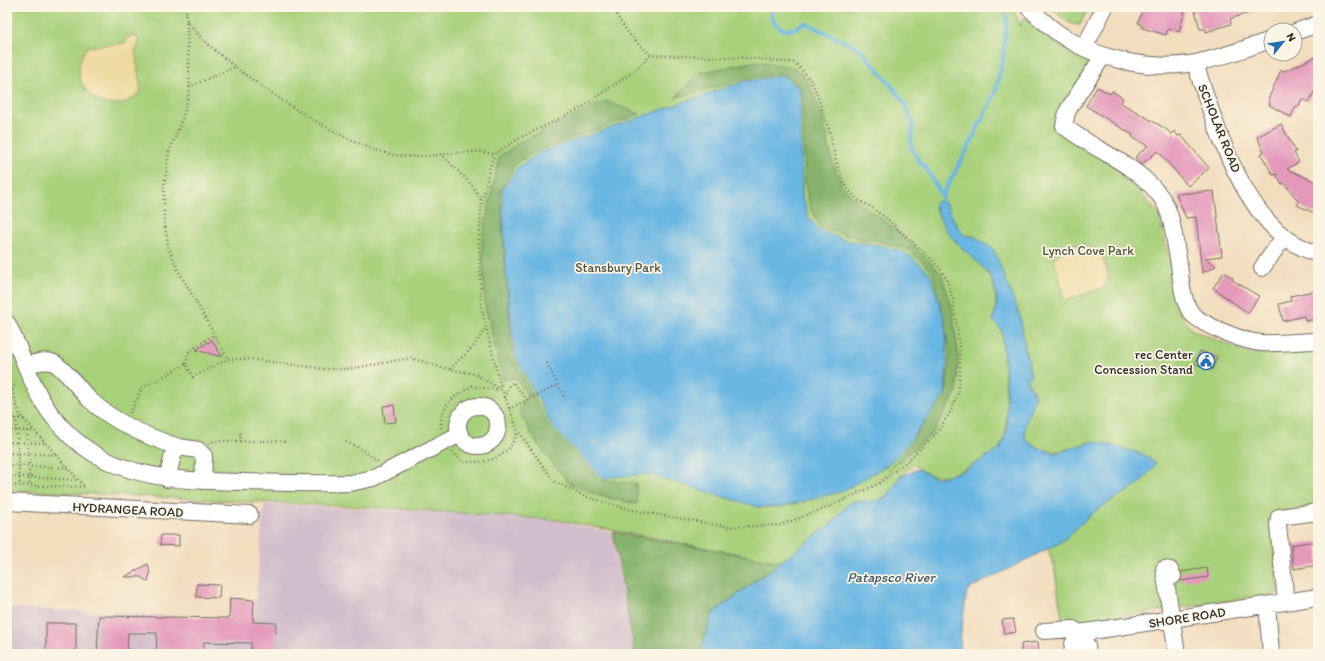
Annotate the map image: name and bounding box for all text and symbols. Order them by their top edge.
north arrow [1263,22,1303,62]
text: N [1284,31,1299,44]
street label: SCHOLAR ROAD [1195,82,1244,175]
park label: Lynch Cove Park [1042,243,1134,258]
park label: Stansbury Park [575,260,661,275]
place label: rec Center Concession Stand [1094,347,1193,377]
public building icon: rec Center Concession Stand [1196,351,1216,371]
street label: HYDRANGEA ROAD [72,499,184,520]
water label: Patapsco River [847,569,936,586]
street label: SHORE ROAD [1148,604,1227,631]

